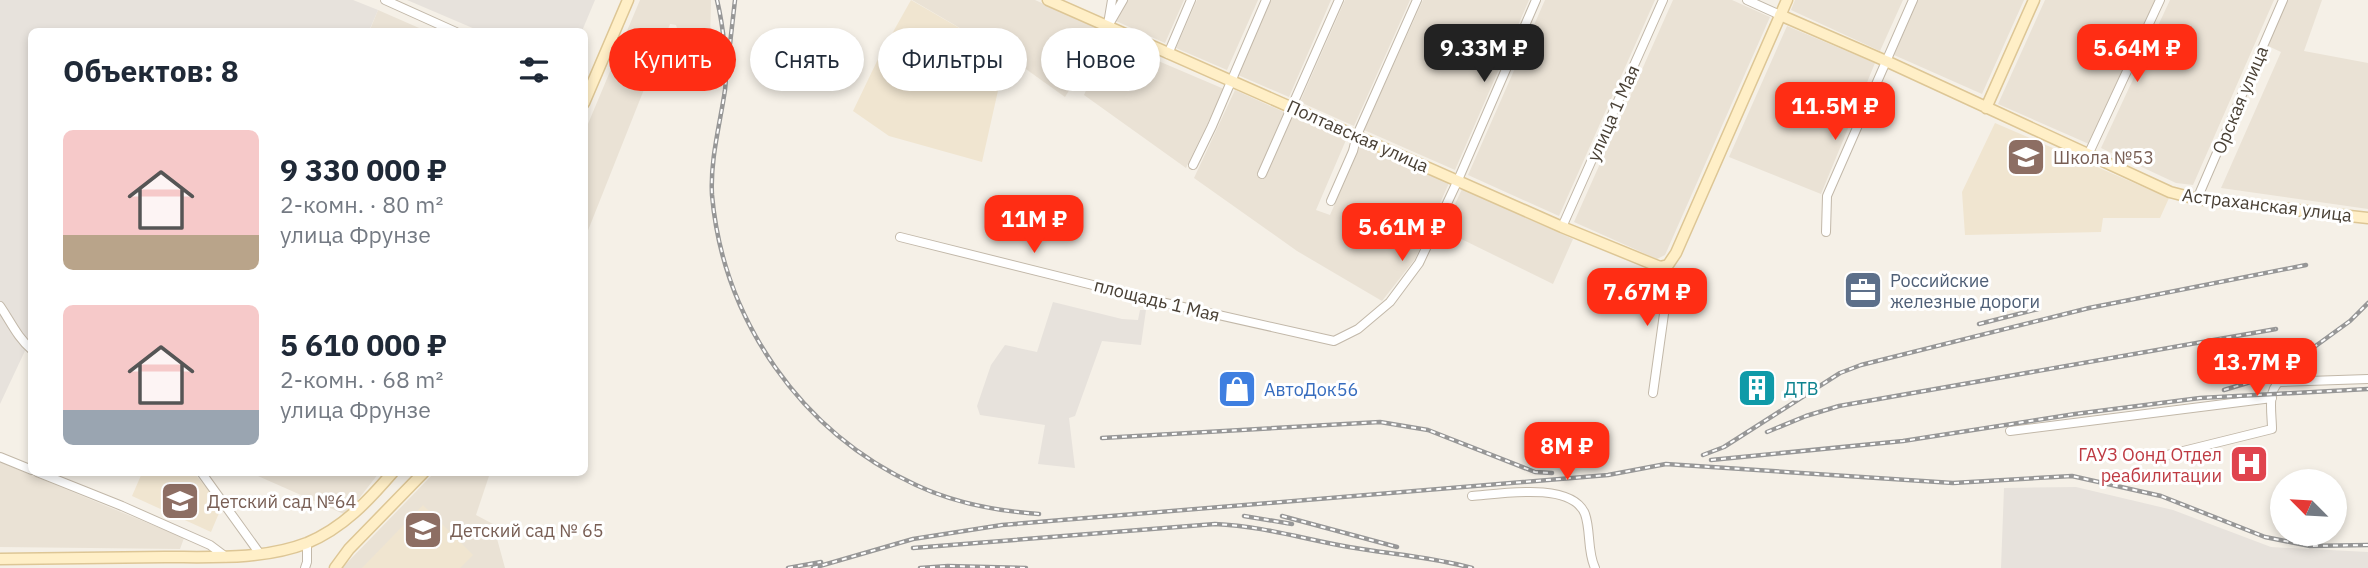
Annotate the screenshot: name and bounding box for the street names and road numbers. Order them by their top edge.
street label: Орская улица [2207,42,2273,158]
street label: улица 1 Мая [1582,61,1644,165]
street label: Полтавская улица [1284,94,1433,178]
street label: Астраханская улица [2181,183,2353,227]
street label: площадь 1 Мая [1092,273,1222,327]

